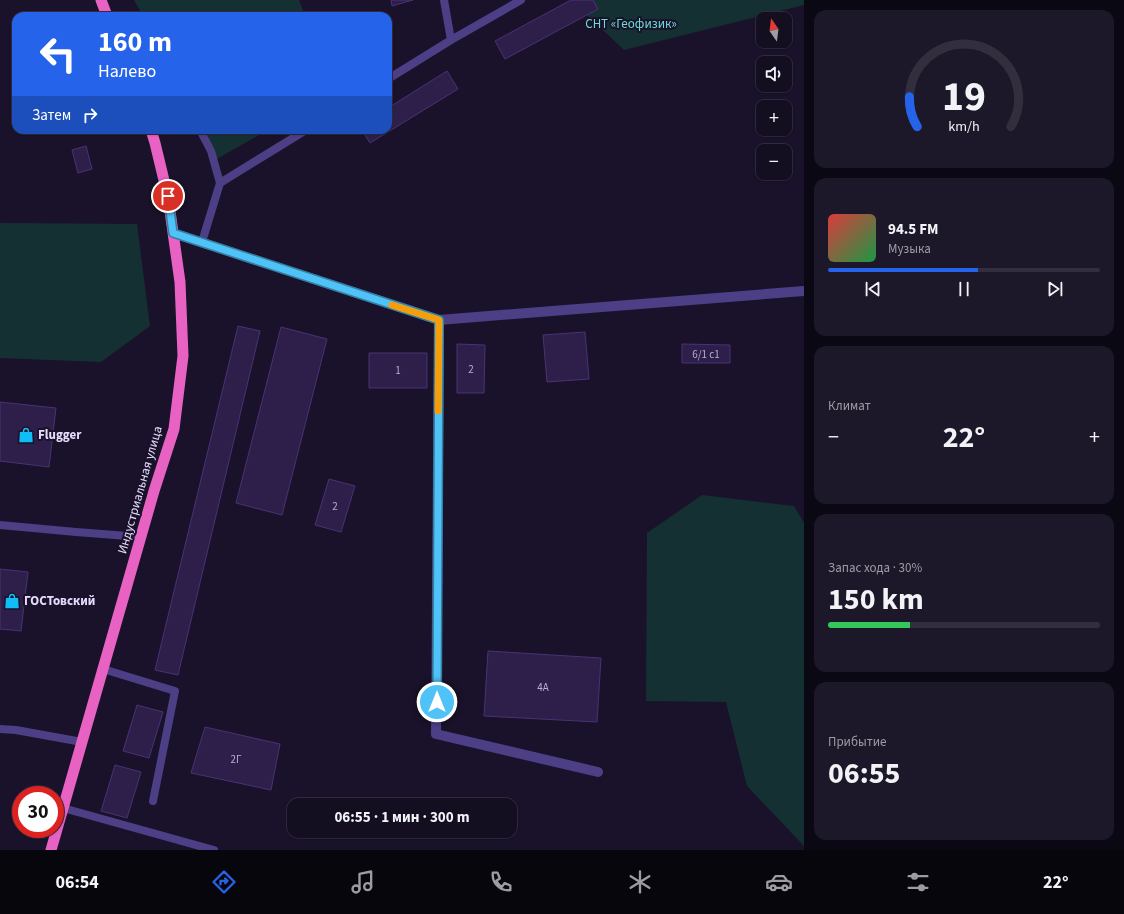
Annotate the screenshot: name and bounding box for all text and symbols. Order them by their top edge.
north arrow [756,12,792,48]
map controls [756,12,792,180]
park label: СНТ «Геофизик» [585,15,677,33]
text: 160 m [98,22,172,62]
icon: left [32,28,84,80]
button: sound [756,56,792,92]
text: Налево [98,59,156,84]
text: 19 [942,67,986,127]
button: + [756,100,792,136]
icon: right [79,104,101,126]
text: Затем [32,105,71,126]
text: km/h [948,116,980,137]
button: − [756,144,792,180]
pin [151,179,185,213]
icon: arrive [157,185,179,207]
text: 94.5 FM [888,219,939,240]
text: Музыка [888,240,931,258]
icon: previous [862,278,884,300]
icon: pause [953,278,975,300]
icon: next [1044,278,1066,300]
house number: 6/1 с1 [692,347,720,362]
house number: 2 [468,362,474,377]
house number: 1 [395,363,401,378]
text: Климат [828,397,871,415]
text: 22° [943,416,985,459]
text: − [828,421,839,453]
text: + [1089,421,1100,453]
street label: Индустриальная улица [113,424,167,556]
shop icon: Flugger [17,426,35,444]
place label: Flugger [38,426,82,444]
house number: 2 [332,499,338,514]
text: Запас хода · 30% [828,559,922,577]
text: 150 km [828,578,924,621]
shop icon: ГОСТовский [3,592,21,610]
place label: ГОСТовский [24,592,95,610]
house number: 4А [537,680,549,695]
position arrow [416,681,458,723]
text: Прибытие [828,733,887,751]
house number: 2Г [231,752,242,767]
text: 06:55 [828,752,900,795]
speed limit sign: 30 [12,786,64,838]
text: 06:55 · 1 мин · 300 m [334,807,470,828]
icon: directions [210,868,238,896]
icon: music [349,868,377,896]
icon: phone [487,868,515,896]
icon: climate [626,868,654,896]
icon: car [765,868,793,896]
icon: filters [904,868,932,896]
text: 06:54 [55,870,99,895]
text: 22° [1043,870,1069,895]

